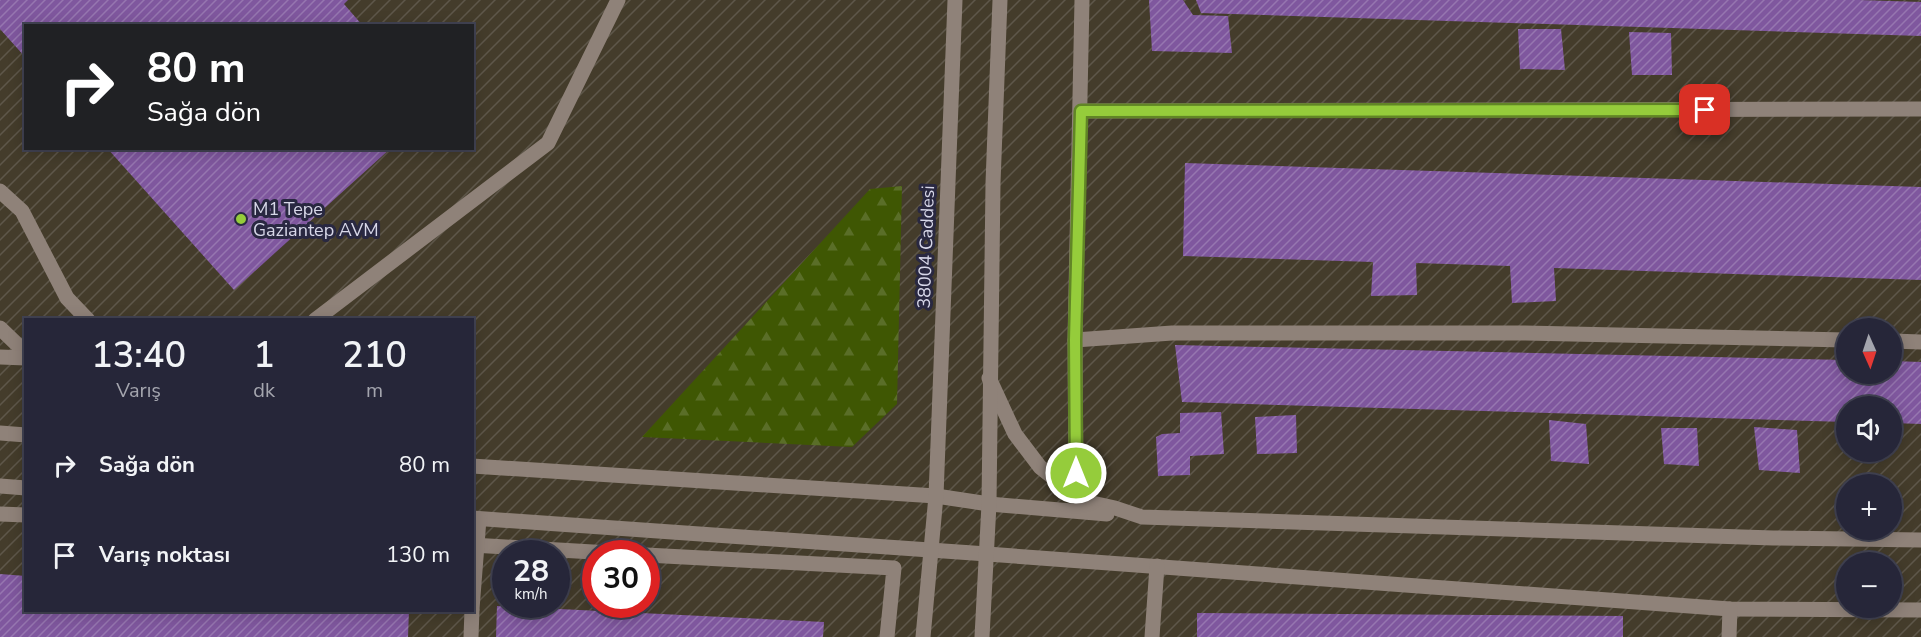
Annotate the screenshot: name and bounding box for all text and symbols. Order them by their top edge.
text: 80 m [147,40,246,97]
icon: right [48,48,126,126]
pin [1679,84,1730,135]
icon: arrive [1688,93,1721,126]
text: Sağa dön [147,94,261,131]
street label: 38004 Caddesi [912,185,940,309]
place label: M1 Tepe Gaziantep AVM [253,197,379,242]
marker: M1 Tepe Gaziantep AVM [234,212,248,226]
north arrow [1836,318,1902,384]
map controls [1836,318,1902,618]
text: 13:40 [91,331,186,380]
text: 1 [253,331,275,380]
text: 210 [342,331,407,380]
text: Varış [116,377,161,404]
text: dk [253,377,275,404]
text: m [366,377,383,404]
button: sound [1836,396,1902,462]
position arrow [1044,441,1108,505]
icon: right [48,449,81,482]
text: Sağa dön [99,450,195,480]
text: 80 m [399,450,450,480]
button: + [1836,474,1902,540]
icon: arrive [48,539,81,572]
text: Varış noktası [99,540,230,570]
text: 130 m [386,540,450,570]
speed limit sign: 30 [582,540,660,618]
text: 28 [513,551,549,592]
button: − [1836,552,1902,618]
text: km/h [514,584,548,604]

